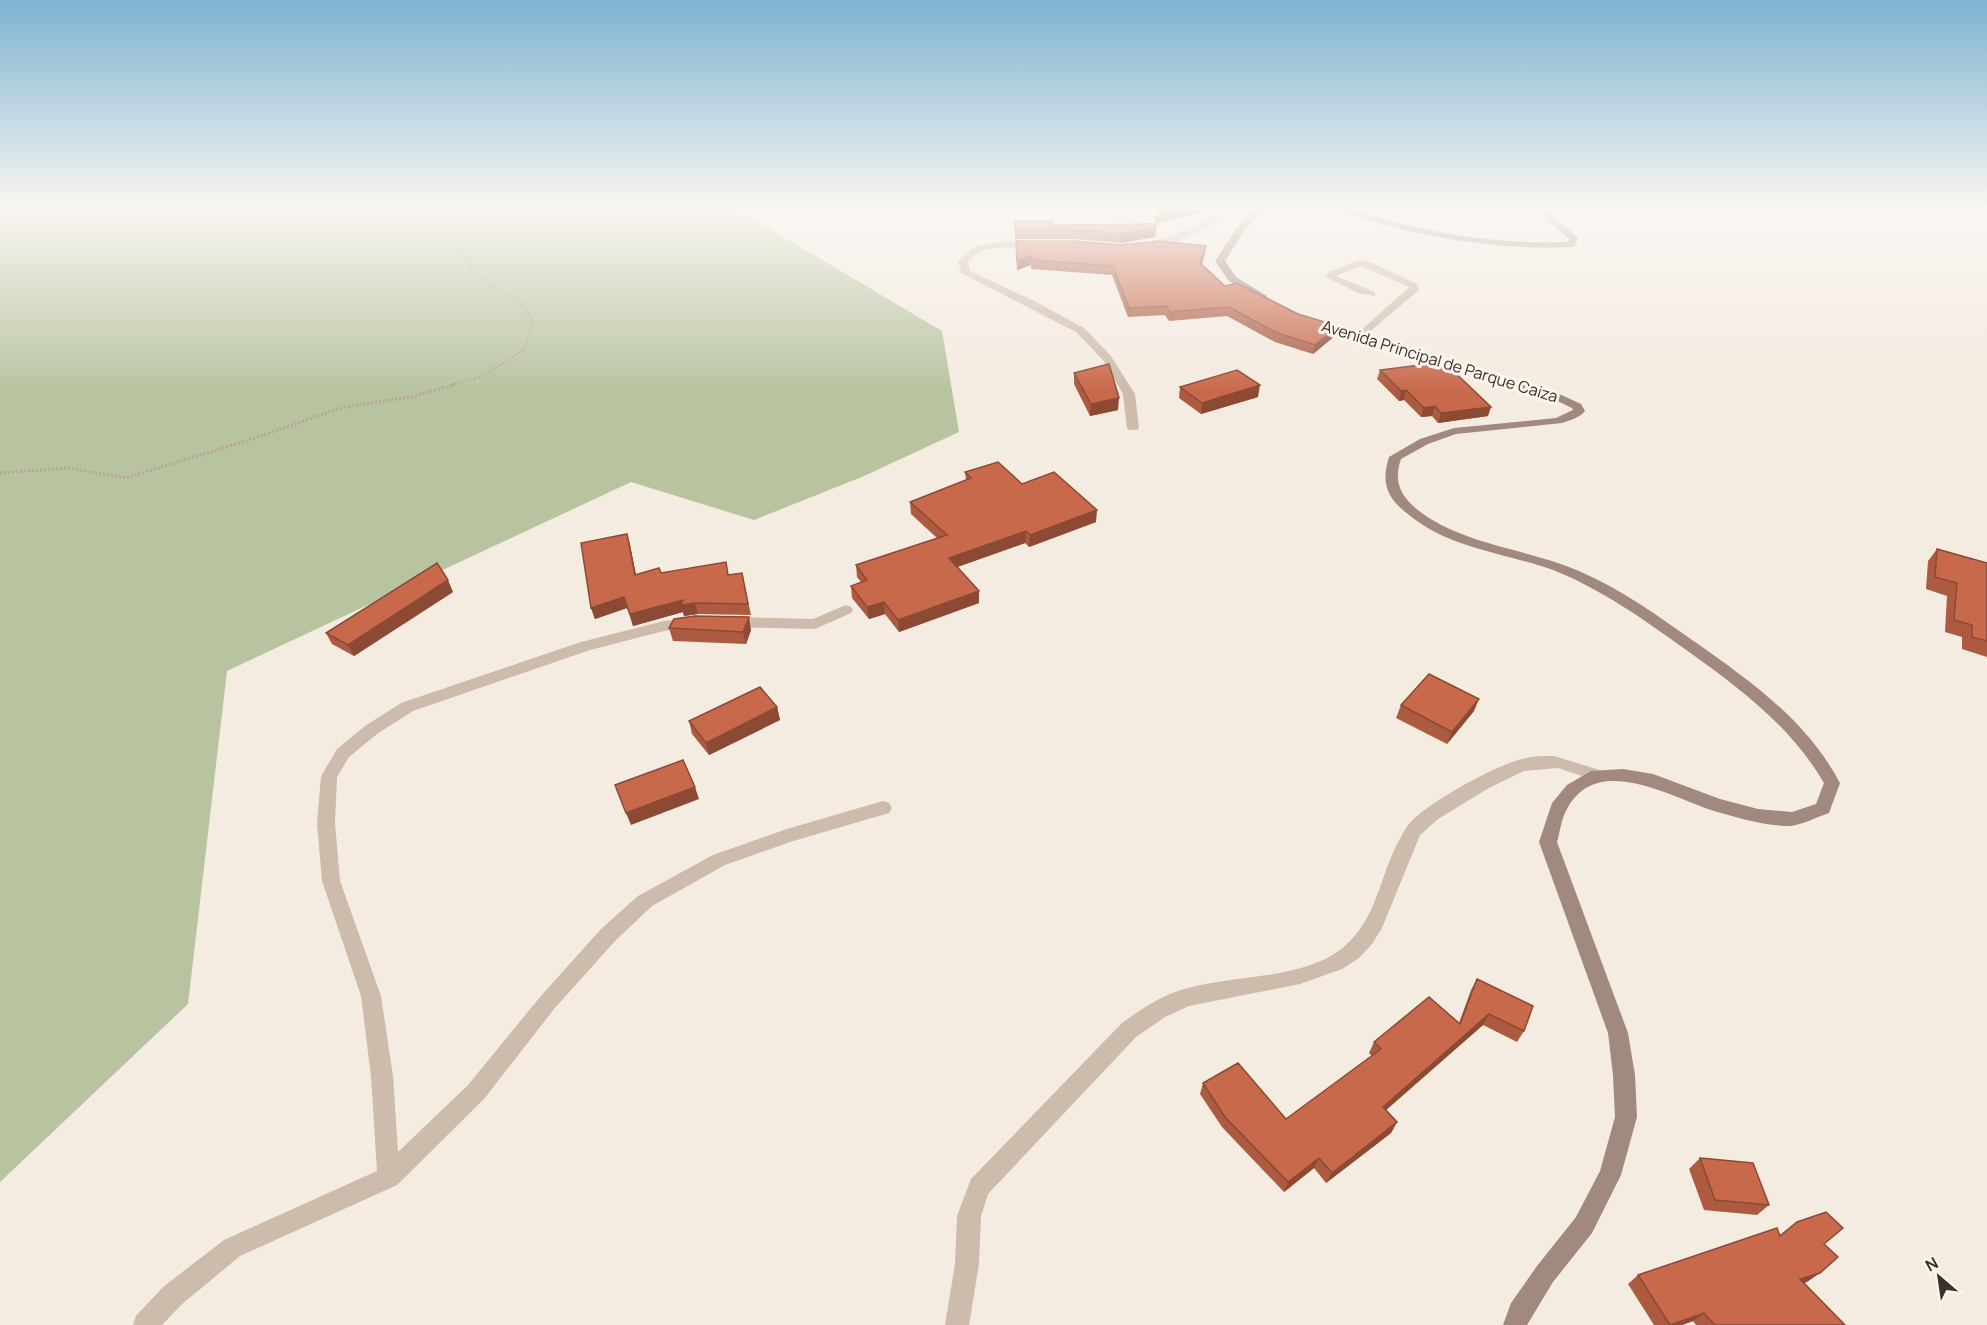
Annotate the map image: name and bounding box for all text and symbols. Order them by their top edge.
street label: Avenida Principal de Parque Caiza [1319,315,1561,407]
north arrow [1909,1247,1969,1307]
text: N [1921,1251,1942,1276]

